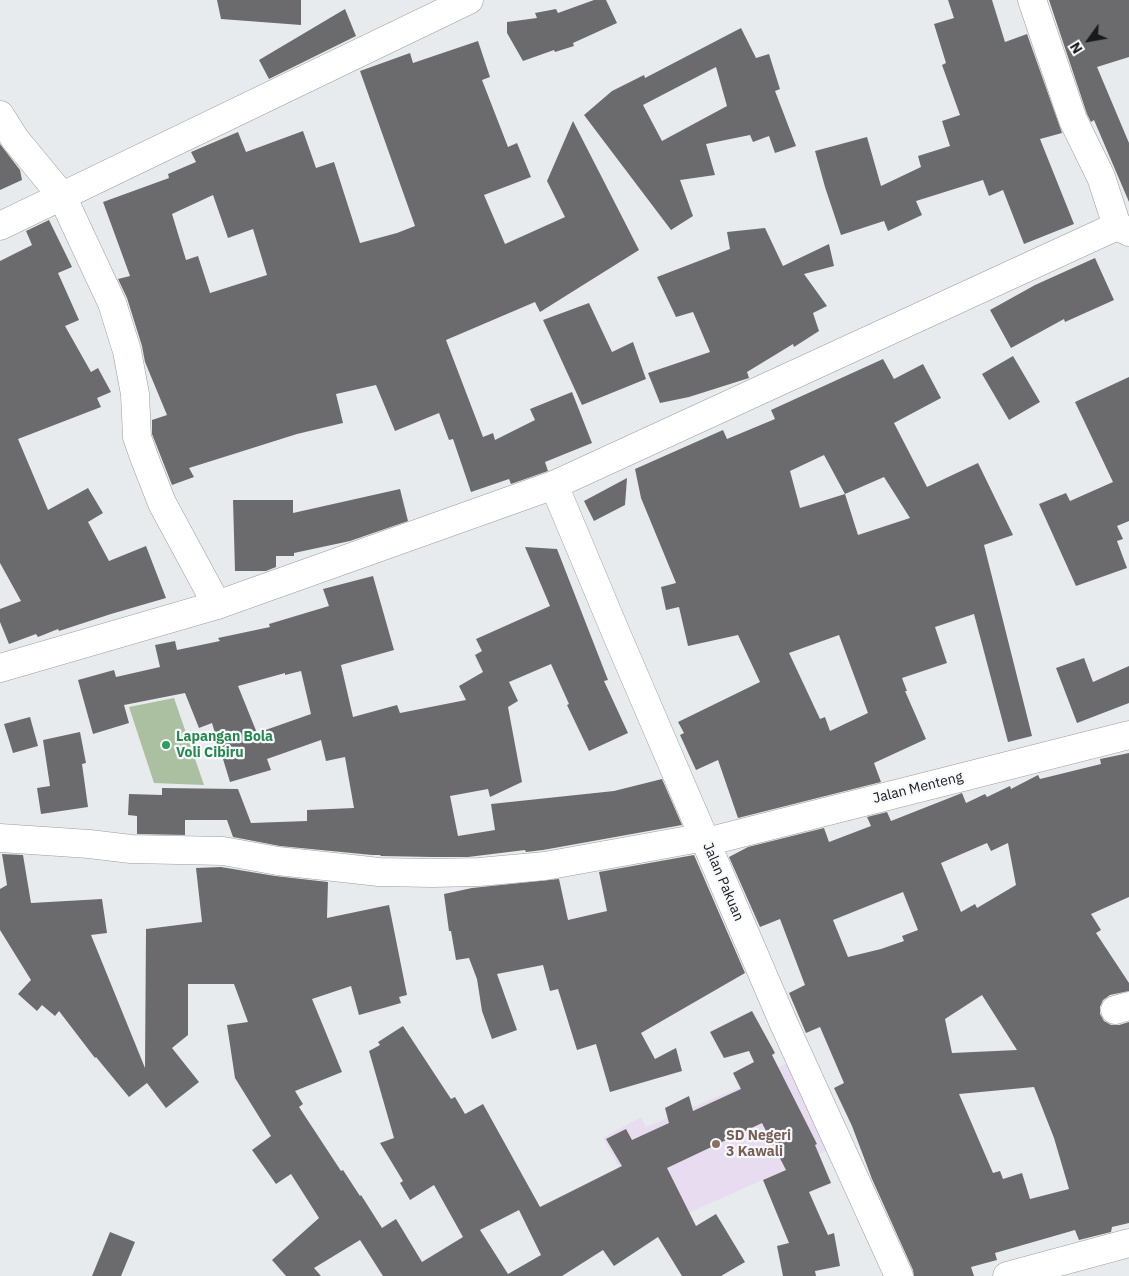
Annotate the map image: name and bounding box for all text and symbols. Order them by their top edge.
north arrow [1064,15,1114,65]
text: N [1066,39,1087,57]
place label: Lapangan Bola Voli Cibiru [176,729,273,762]
marker: Lapangan Bola Voli Cibiru [160,739,172,751]
street label: Jalan Menteng [871,769,965,807]
street label: Jalan Pakuan [699,840,747,924]
place label: SD Negeri 3 Kawali [726,1128,791,1160]
marker: SD Negeri 3 Kawali [710,1138,722,1150]

